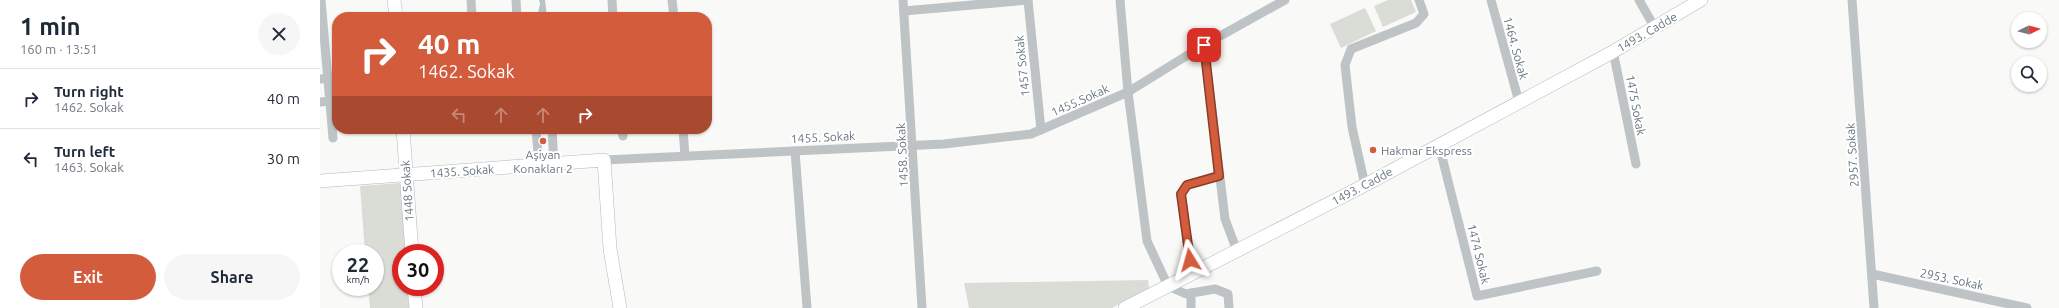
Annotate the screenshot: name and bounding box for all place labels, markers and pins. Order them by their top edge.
pin [1187,28,1221,62]
marker: Aşiyan Konakları 2 [538,136,548,146]
place label: Hakmar Ekspress [1381,144,1472,157]
marker: Hakmar Ekspress [1368,145,1378,155]
place label: Aşiyan Konakları 2 [513,148,573,175]

